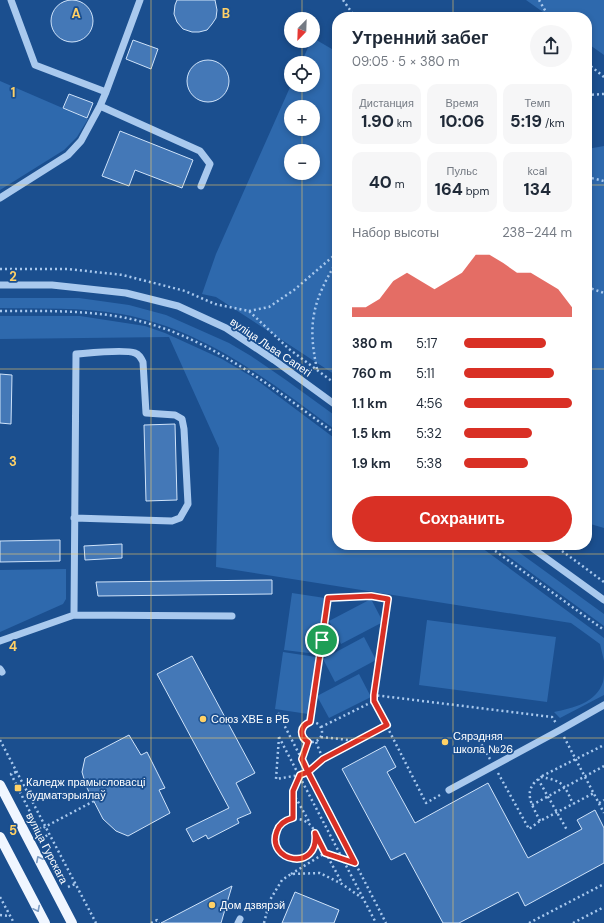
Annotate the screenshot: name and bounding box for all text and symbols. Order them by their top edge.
text: A [71,5,81,22]
text: B [222,5,230,22]
north arrow [284,12,320,48]
map controls [284,12,320,180]
button: share [530,25,572,67]
text: Утренний забег [352,26,488,50]
text: 09:05 · 5 × 380 m [352,53,460,70]
button: locate [284,56,320,92]
text: 1 [11,84,15,101]
text: Дистанция [359,96,414,110]
text: Время [445,96,479,110]
text: Темп [524,96,550,110]
button: + [284,100,320,136]
text: 1.90 [361,110,394,132]
text: 10:06 [439,110,485,132]
text: 5:19 [510,110,542,132]
text: km [394,116,412,130]
text: /km [542,116,565,130]
button: − [284,144,320,180]
text: Пульс [447,164,477,178]
text: kcal [527,164,547,178]
text: 40 [369,171,392,193]
text: m [392,177,405,191]
text: 164 [435,178,463,200]
text: 134 [524,178,551,200]
text: bpm [463,184,489,198]
text: Набор высоты [352,224,439,241]
text: 238–244 m [502,224,572,241]
text: 2 [9,268,17,285]
street label: вуліца Льва Сапегі [227,314,315,380]
text: 380 m [352,335,393,352]
text: 5:17 [416,335,438,352]
text: 760 m [352,365,392,382]
text: 5:11 [416,365,435,382]
text: 1.1 km [352,395,387,412]
text: 4:56 [416,395,443,412]
text: 1.5 km [352,425,391,442]
text: 5:32 [416,425,442,442]
text: 3 [9,453,17,470]
text: 1.9 km [352,455,391,472]
text: 5:38 [416,455,442,472]
button: Сохранить [352,496,572,542]
pin [305,623,339,657]
icon: arrive [311,629,333,651]
text: 4 [9,638,17,655]
place label: Союз ХВЕ в РБ [211,712,290,726]
marker: Союз ХВЕ в РБ [198,714,208,724]
place label: Сярэдняя школа №26 [453,729,513,756]
marker: Сярэдняя школа №26 [440,737,450,747]
place label: Каледж прамысловасці будматэрыялаў [26,775,145,802]
marker: Каледж прамысловасці будматэрыялаў [13,783,23,793]
street label: вуліца Гурскага [23,810,71,887]
text: 5 [9,822,17,839]
one-way arrow [36,856,43,863]
place label: Дом дзвярэй [220,898,285,912]
marker: Дом дзвярэй [207,900,217,910]
one-way arrow [32,905,40,912]

